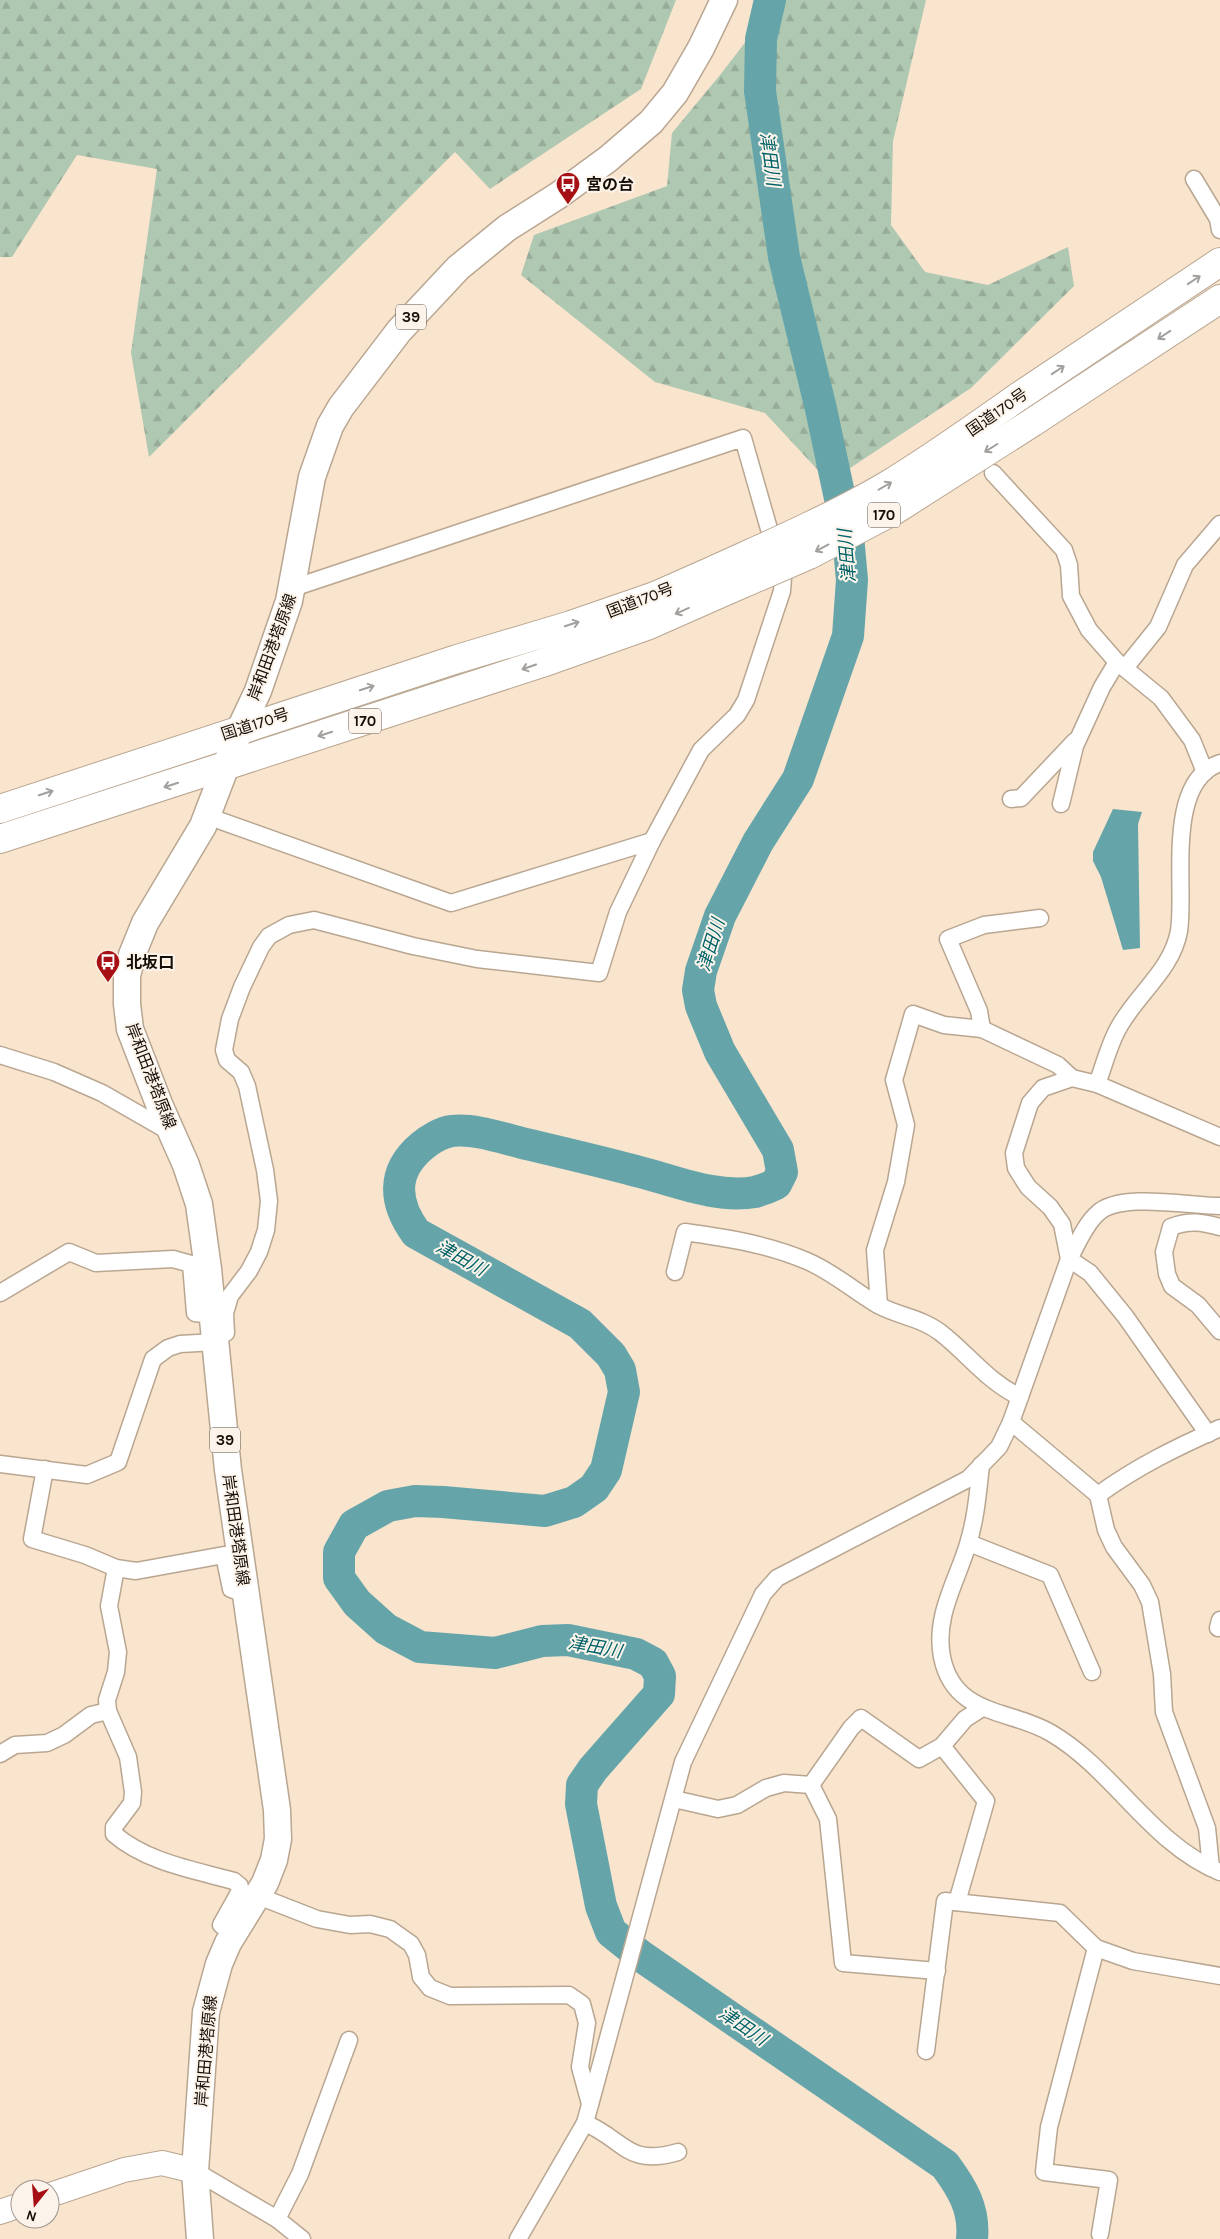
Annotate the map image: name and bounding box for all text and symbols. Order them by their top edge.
water label: 津田川 [755,131,785,189]
bus stop icon: 宮の台 [555,171,581,205]
place label: 宮の台 [586,175,634,194]
one-way arrow [1186,275,1200,285]
road number: 39 [396,304,426,330]
one-way arrow [1158,330,1172,340]
one-way arrow [1051,365,1065,375]
street label: 国道170号 [963,384,1031,440]
one-way arrow [985,443,999,453]
one-way arrow [877,481,892,490]
road number: 170 [868,502,900,528]
water label: 津田川 [834,526,860,584]
one-way arrow [814,543,829,553]
street label: 国道170号 [604,579,676,621]
street label: 岸和田港塔原線 [244,591,300,703]
one-way arrow [675,606,690,616]
one-way arrow [564,619,580,629]
one-way arrow [522,663,538,672]
one-way arrow [359,683,374,692]
street label: 国道170号 [219,704,291,744]
road number: 170 [349,708,381,734]
one-way arrow [318,730,334,740]
one-way arrow [163,780,179,790]
one-way arrow [38,788,54,798]
water label: 津田川 [693,914,730,974]
bus stop icon: 北坂口 [95,949,121,983]
place label: 北坂口 [126,953,174,972]
street label: 岸和田港塔原線 [122,1020,180,1132]
water label: 津田川 [432,1235,492,1282]
road number: 39 [210,1428,240,1452]
street label: 岸和田港塔原線 [219,1473,253,1587]
water label: 津田川 [567,1631,625,1663]
street label: 岸和田港塔原線 [192,1994,220,2108]
water label: 津田川 [714,2002,773,2051]
north arrow [10,2179,60,2229]
text: N [24,2206,39,2226]

